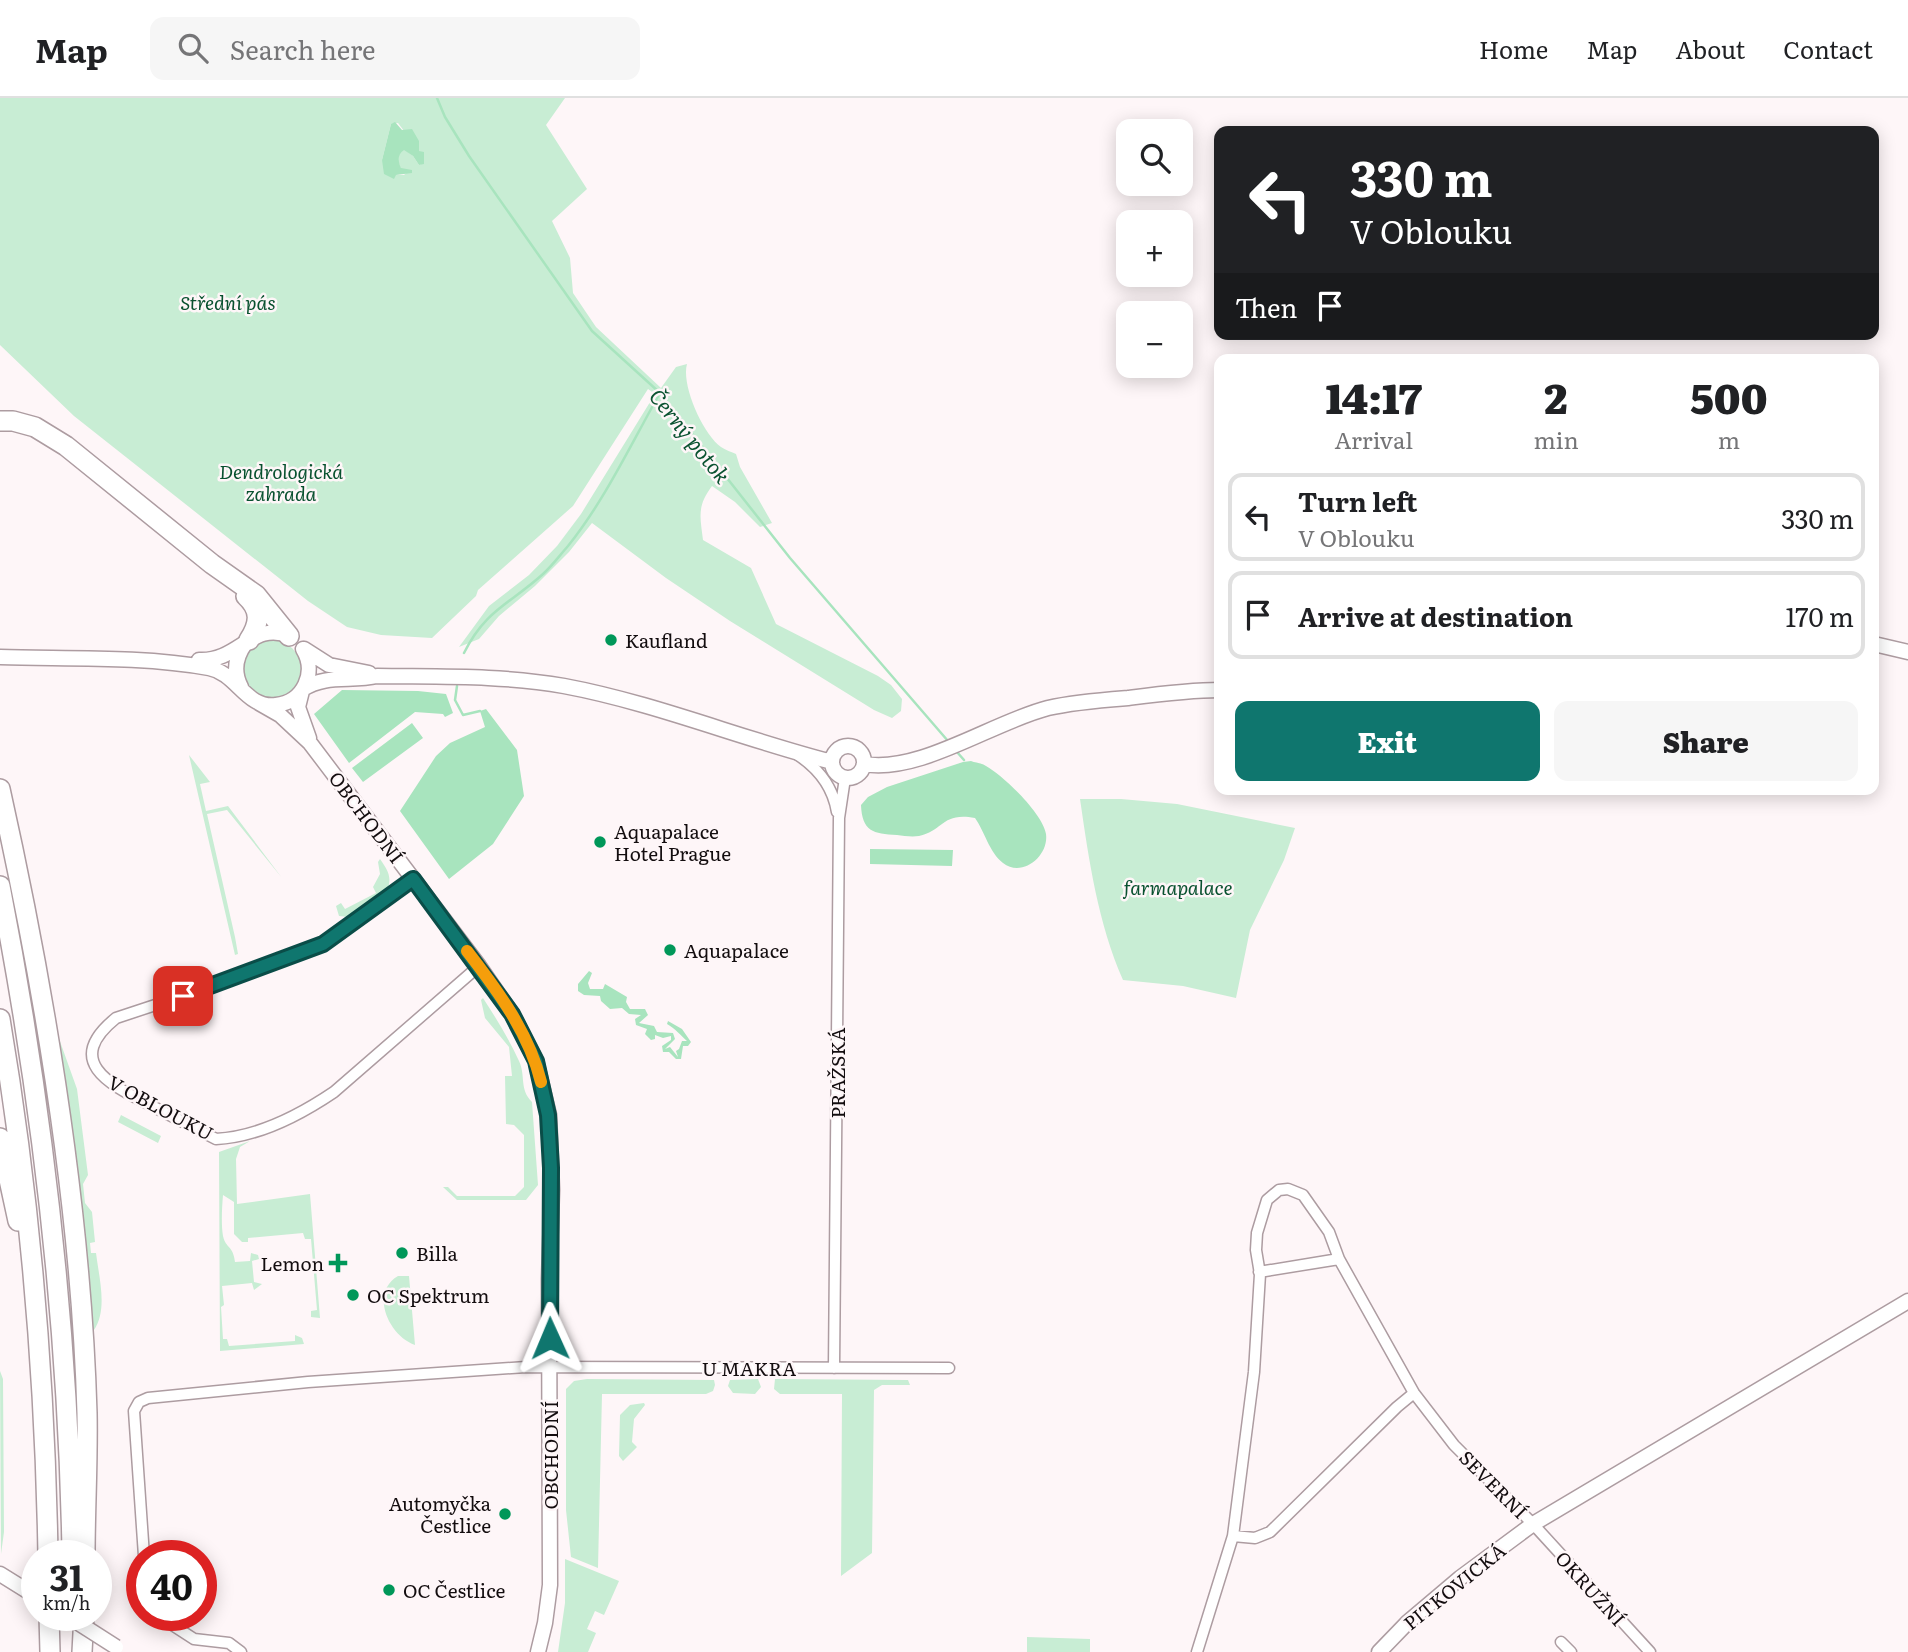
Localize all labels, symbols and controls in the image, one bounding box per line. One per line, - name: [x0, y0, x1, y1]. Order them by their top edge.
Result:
- search box: [150, 17, 640, 80]
- text: Map: [35, 24, 108, 73]
- icon: search: [174, 29, 212, 67]
- text: Search here: [230, 29, 376, 68]
- text: Home: [1479, 31, 1548, 66]
- text: Map: [1586, 31, 1637, 66]
- text: About: [1675, 31, 1745, 66]
- text: Contact: [1783, 31, 1873, 66]
- map controls: [1116, 119, 1193, 378]
- button: search: [1116, 119, 1193, 196]
- text: 330 m: [1350, 139, 1493, 212]
- icon: left: [1235, 154, 1326, 245]
- text: V Oblouku: [1350, 206, 1512, 254]
- button: +: [1116, 210, 1193, 287]
- text: Then: [1235, 287, 1297, 326]
- icon: arrive: [1311, 287, 1349, 325]
- park label: Střední pás: [180, 288, 276, 316]
- button: −: [1116, 301, 1193, 378]
- text: 14:17: [1326, 365, 1422, 427]
- text: 2: [1544, 365, 1568, 427]
- text: 500: [1690, 365, 1767, 427]
- water label: Černý potok: [643, 381, 739, 489]
- text: Arrival: [1334, 422, 1413, 456]
- text: min: [1533, 422, 1579, 456]
- text: m: [1718, 422, 1740, 456]
- park label: Dendrologická zahrada: [219, 457, 343, 507]
- text: Turn left: [1298, 481, 1417, 520]
- icon: left: [1239, 498, 1277, 536]
- text: 330 m: [1781, 498, 1854, 537]
- text: V Oblouku: [1298, 520, 1414, 554]
- icon: arrive: [1239, 596, 1277, 634]
- text: Arrive at destination: [1298, 596, 1573, 635]
- text: 170 m: [1786, 596, 1854, 635]
- place label: Kaufland: [625, 626, 708, 654]
- marker: Kaufland: [603, 632, 619, 648]
- button: Exit: [1235, 701, 1540, 781]
- button: Share: [1554, 701, 1858, 781]
- street label: OBCHODNÍ: [323, 765, 411, 869]
- place label: Aquapalace Hotel Prague: [614, 817, 731, 867]
- marker: Aquapalace Hotel Prague: [592, 834, 608, 850]
- park label: farmapalace: [1122, 873, 1233, 901]
- place label: Aquapalace: [684, 936, 789, 964]
- marker: Aquapalace: [662, 942, 678, 958]
- pin: [153, 966, 213, 1026]
- icon: arrive: [164, 977, 202, 1015]
- street label: PRAŽSKÁ: [823, 1027, 851, 1119]
- street label: V OBLOUKU: [103, 1067, 219, 1147]
- place label: Billa: [416, 1239, 459, 1267]
- marker: Billa: [394, 1245, 410, 1261]
- place label: Lemon: [260, 1249, 324, 1277]
- marker: Lemon: [330, 1255, 346, 1271]
- place label: OC Spektrum: [367, 1281, 489, 1309]
- marker: OC Spektrum: [345, 1287, 361, 1303]
- position arrow: [513, 1301, 587, 1375]
- street label: U MAKRA: [702, 1354, 796, 1382]
- street label: OBCHODNÍ: [536, 1401, 564, 1509]
- street label: SEVERNÍ: [1453, 1443, 1535, 1525]
- place label: Automyčka Čestlice: [389, 1489, 492, 1539]
- marker: Automyčka Čestlice: [497, 1506, 513, 1522]
- street label: PITKOVICKÁ: [1397, 1536, 1511, 1636]
- speed limit sign: 40: [126, 1540, 217, 1631]
- street label: OKRUŽNÍ: [1550, 1544, 1632, 1632]
- text: 31: [49, 1550, 84, 1602]
- place label: OC Čestlice: [403, 1576, 506, 1604]
- marker: OC Čestlice: [381, 1582, 397, 1598]
- text: km/h: [43, 1589, 90, 1616]

